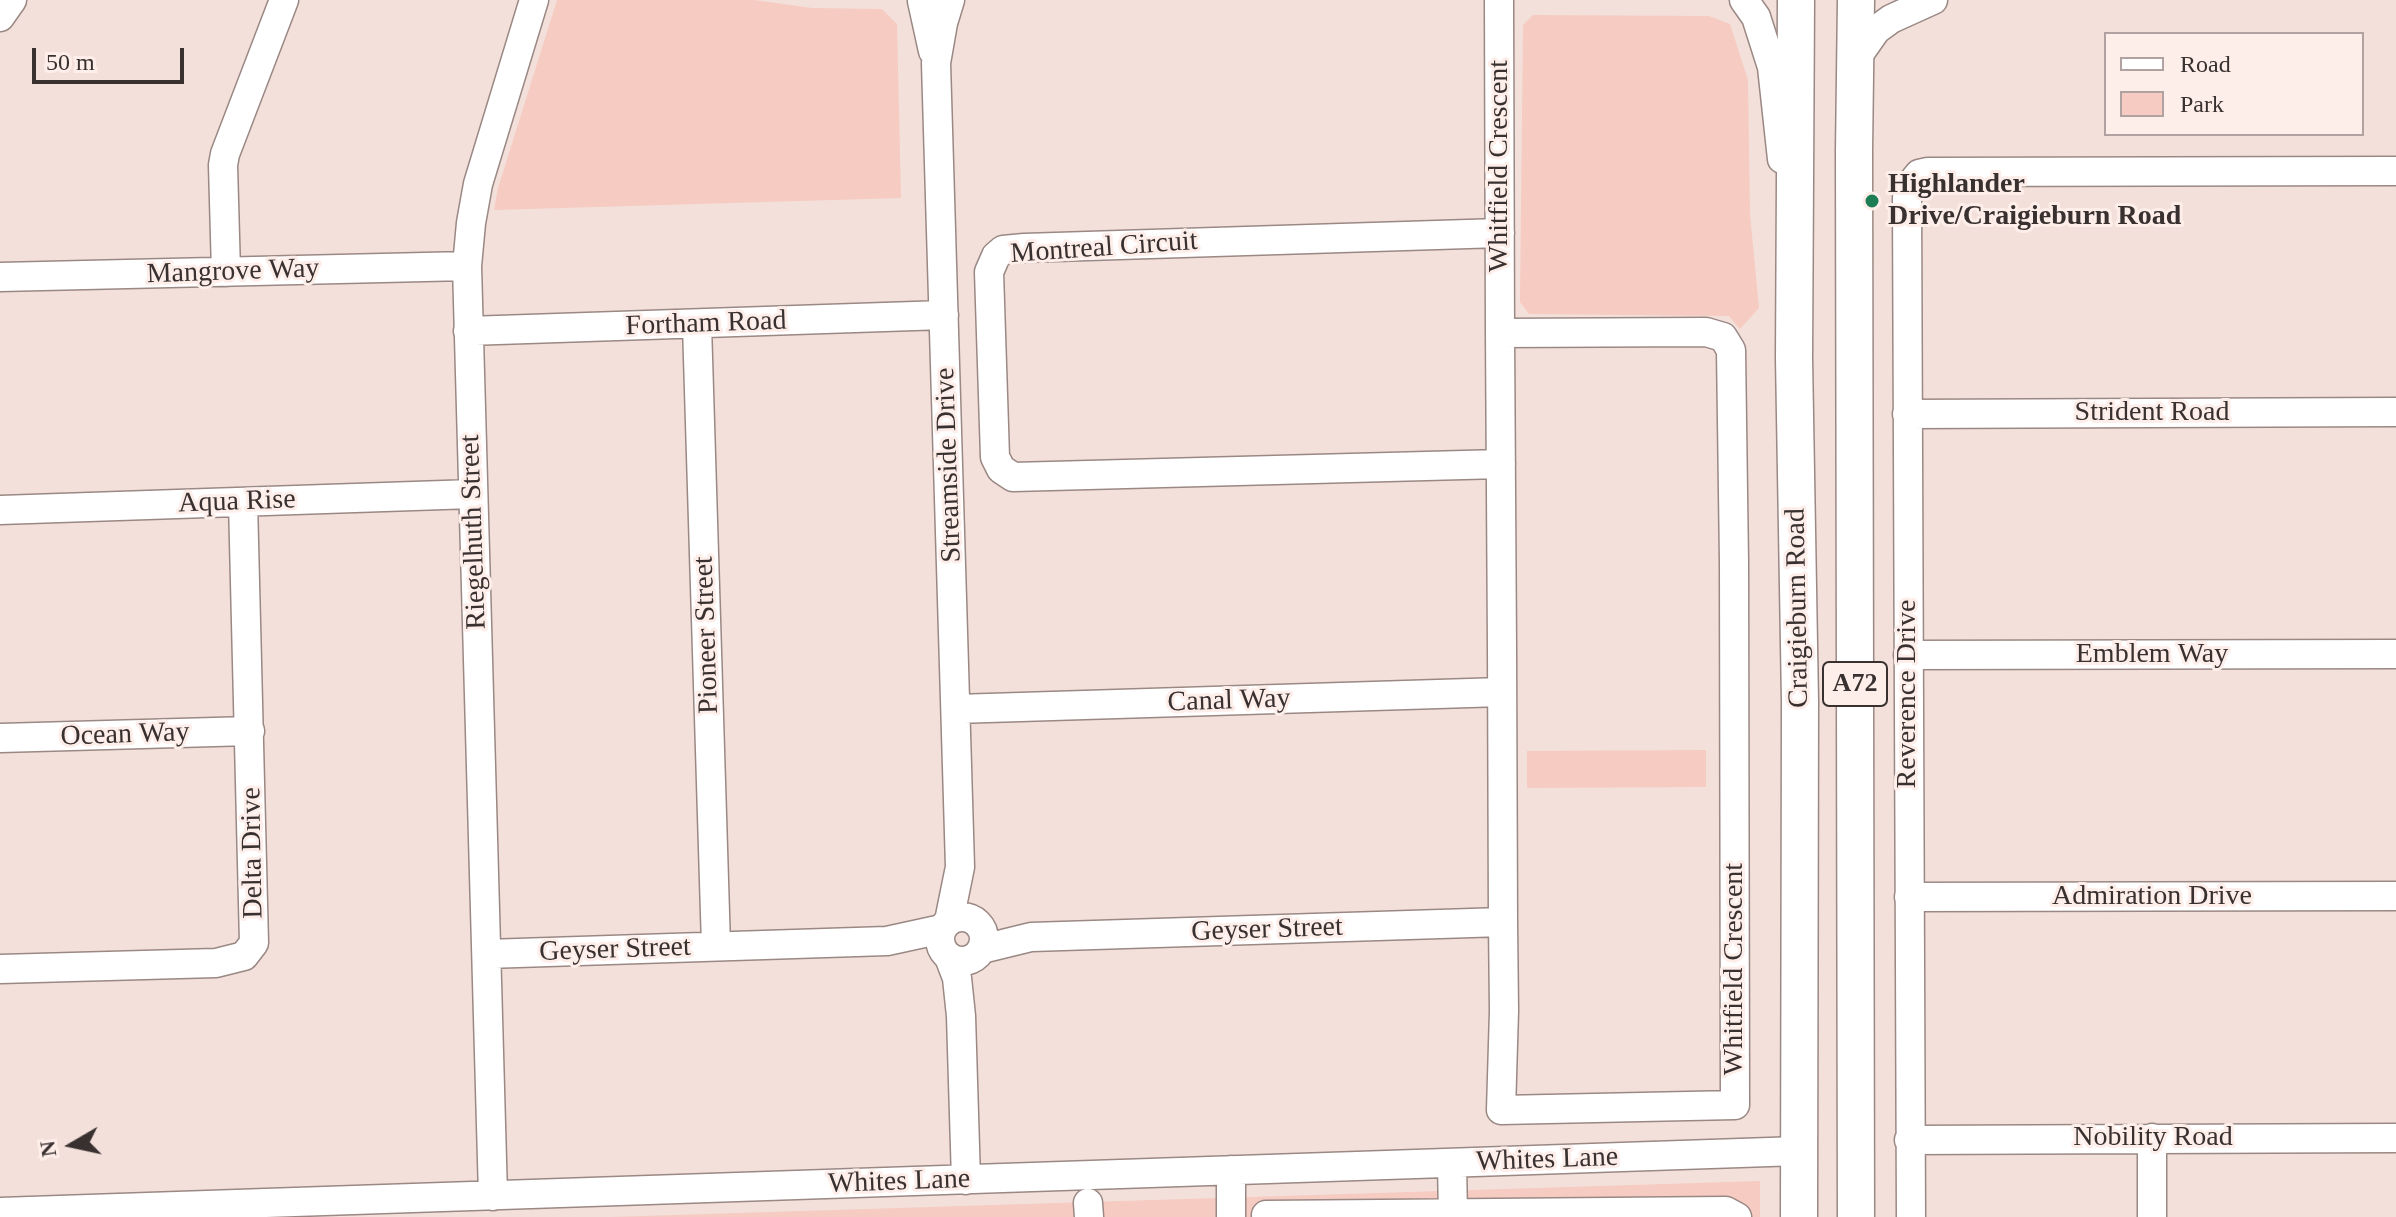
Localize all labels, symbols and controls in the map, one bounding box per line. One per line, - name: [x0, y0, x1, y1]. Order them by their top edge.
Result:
- scale bar: [36, 32, 188, 82]
- legend: [2104, 32, 2364, 136]
- text: 50 m: [46, 49, 95, 75]
- text: Road: [2180, 51, 2231, 77]
- street label: Whitfield Crescent: [1483, 60, 1517, 272]
- text: Park: [2180, 91, 2224, 117]
- place label: Highlander Drive/Craigieburn Road: [1888, 168, 2181, 234]
- marker: Highlander Drive/Craigieburn Road: [1863, 192, 1881, 210]
- street label: Montreal Circuit: [1009, 225, 1199, 271]
- street label: Mangrove Way: [146, 252, 320, 292]
- street label: Fortham Road: [625, 304, 787, 344]
- street label: Streamside Drive: [929, 367, 969, 563]
- street label: Strident Road: [2075, 396, 2229, 430]
- street label: Riegelhuth Street: [454, 434, 494, 630]
- street label: Aqua Rise: [178, 483, 296, 521]
- street label: Craigieburn Road: [1779, 508, 1817, 708]
- street label: Pioneer Street: [687, 556, 727, 714]
- street label: Reverence Drive: [1891, 600, 1925, 788]
- street label: Emblem Way: [2076, 638, 2228, 672]
- road number: A72: [1823, 662, 1887, 706]
- street label: Canal Way: [1167, 682, 1291, 720]
- street label: Ocean Way: [60, 716, 190, 754]
- street label: Delta Drive: [235, 787, 271, 919]
- street label: Whitfield Crescent: [1718, 863, 1752, 1075]
- street label: Admiration Drive: [2052, 880, 2252, 914]
- street label: Geyser Street: [1191, 911, 1343, 949]
- street label: Geyser Street: [539, 931, 691, 969]
- north arrow: [32, 1105, 112, 1185]
- street label: Nobility Road: [2073, 1121, 2233, 1155]
- text: N: [34, 1139, 61, 1159]
- street label: Whites Lane: [1475, 1141, 1619, 1179]
- street label: Whites Lane: [827, 1163, 971, 1201]

